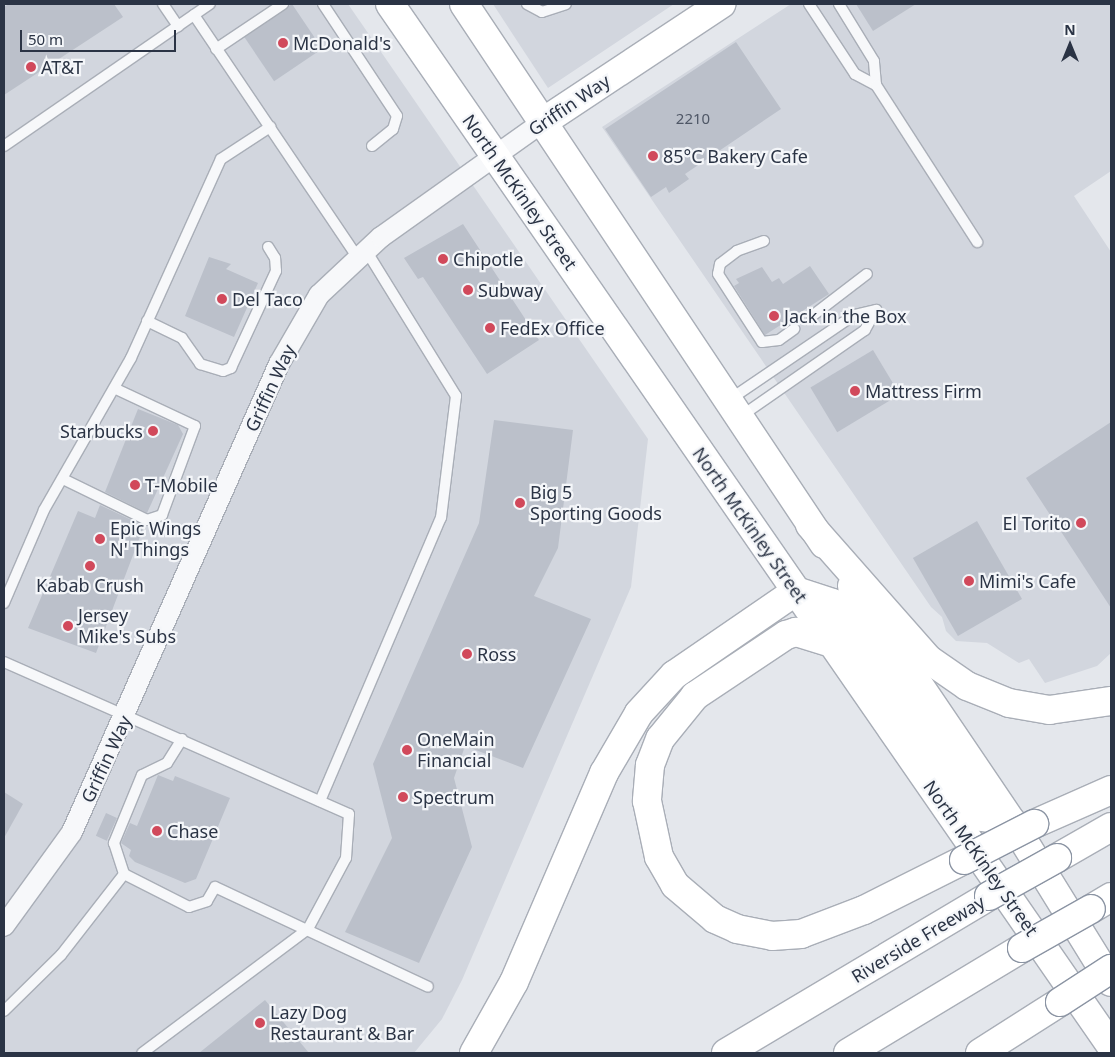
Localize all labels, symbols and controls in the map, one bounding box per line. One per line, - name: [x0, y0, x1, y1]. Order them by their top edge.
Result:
- scale bar: [22, 20, 179, 52]
- north arrow: [1045, 20, 1095, 70]
- text: N: [1064, 20, 1076, 39]
- text: 50 m: [28, 29, 63, 49]
- place label: McDonald's: [293, 32, 391, 54]
- marker: McDonald's: [277, 37, 289, 49]
- place label: AT&T: [41, 56, 83, 78]
- marker: AT&T: [25, 61, 37, 73]
- street label: Griffin Way: [524, 70, 614, 140]
- street label: North McKinley Street: [458, 110, 582, 274]
- house number: 2210: [676, 110, 710, 128]
- place label: 85°C Bakery Cafe: [663, 145, 808, 167]
- marker: 85°C Bakery Cafe: [647, 150, 659, 162]
- place label: Chipotle: [453, 248, 523, 270]
- marker: Chipotle: [437, 253, 449, 265]
- place label: Subway: [478, 279, 543, 301]
- marker: Subway: [462, 284, 474, 296]
- place label: Del Taco: [232, 288, 303, 310]
- marker: Del Taco: [216, 293, 228, 305]
- place label: Jack in the Box: [784, 305, 907, 327]
- marker: Jack in the Box: [768, 310, 780, 322]
- place label: FedEx Office: [500, 317, 605, 339]
- marker: FedEx Office: [484, 322, 496, 334]
- street label: Griffin Way: [240, 341, 300, 435]
- place label: Mattress Firm: [865, 380, 982, 402]
- marker: Mattress Firm: [849, 385, 861, 397]
- place label: Starbucks: [60, 420, 143, 442]
- marker: Starbucks: [147, 425, 159, 437]
- street label: North McKinley Street: [688, 443, 812, 607]
- place label: T-Mobile: [145, 474, 218, 496]
- marker: T-Mobile: [129, 479, 141, 491]
- place label: Big 5 Sporting Goods: [530, 482, 662, 524]
- marker: Big 5 Sporting Goods: [514, 497, 526, 509]
- place label: El Torito: [1003, 512, 1071, 534]
- marker: El Torito: [1075, 517, 1087, 529]
- place label: Epic Wings N' Things: [110, 518, 201, 560]
- marker: Epic Wings N' Things: [94, 533, 106, 545]
- marker: Kabab Crush: [84, 560, 96, 572]
- place label: Mimi's Cafe: [979, 570, 1076, 592]
- place label: Kabab Crush: [36, 574, 144, 596]
- marker: Mimi's Cafe: [963, 575, 975, 587]
- place label: Jersey Mike's Subs: [78, 605, 176, 648]
- marker: Jersey Mike's Subs: [62, 620, 74, 632]
- place label: Ross: [477, 643, 516, 665]
- marker: Ross: [461, 648, 473, 660]
- street label: Griffin Way: [76, 712, 136, 806]
- place label: OneMain Financial: [417, 729, 495, 772]
- marker: OneMain Financial: [401, 744, 413, 756]
- street label: North McKinley Street: [919, 776, 1043, 940]
- place label: Spectrum: [413, 786, 495, 808]
- marker: Spectrum: [397, 791, 409, 803]
- place label: Chase: [167, 820, 218, 842]
- marker: Chase: [151, 825, 163, 837]
- street label: Riverside Freeway: [847, 891, 989, 987]
- place label: Lazy Dog Restaurant & Bar: [270, 1002, 414, 1044]
- marker: Lazy Dog Restaurant & Bar: [254, 1017, 266, 1029]

